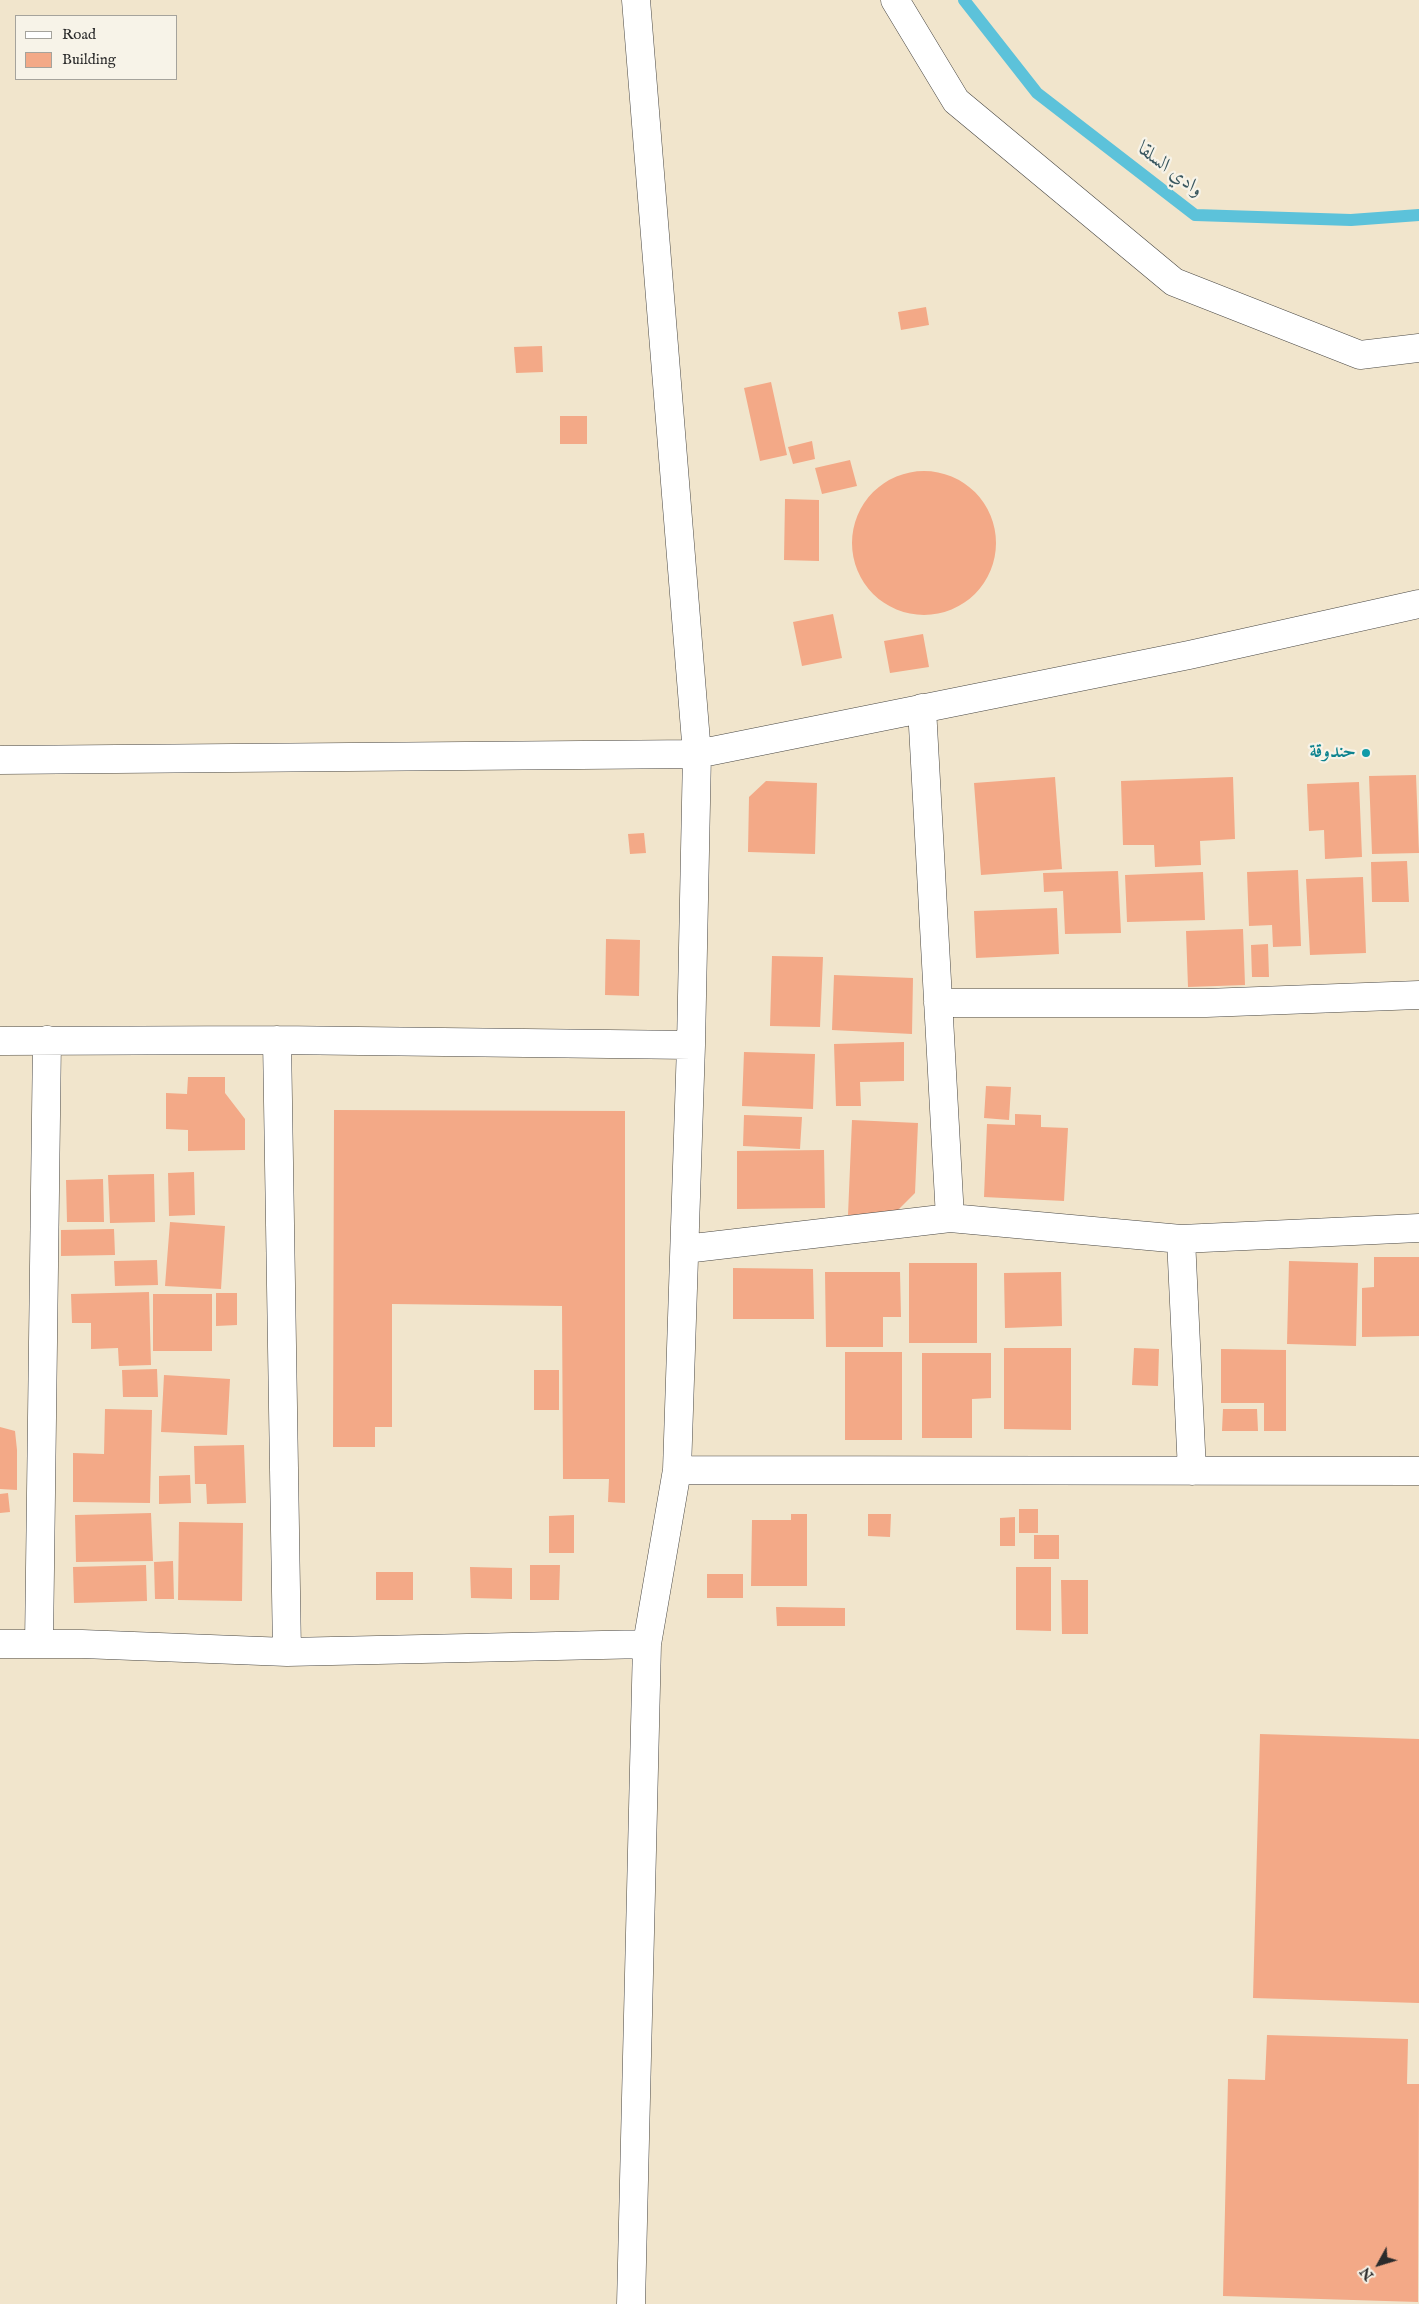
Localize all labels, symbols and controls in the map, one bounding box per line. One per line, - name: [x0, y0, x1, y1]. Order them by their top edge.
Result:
- legend: [15, 15, 178, 80]
- text: Road: [62, 25, 96, 44]
- text: Building: [62, 50, 116, 69]
- water label: وادي السلقا: [1132, 139, 1208, 203]
- place label: حندوقة: [1310, 742, 1356, 764]
- marker: حندوقة: [1360, 747, 1372, 759]
- north arrow: [1354, 2239, 1404, 2289]
- text: N: [1357, 2263, 1378, 2284]

